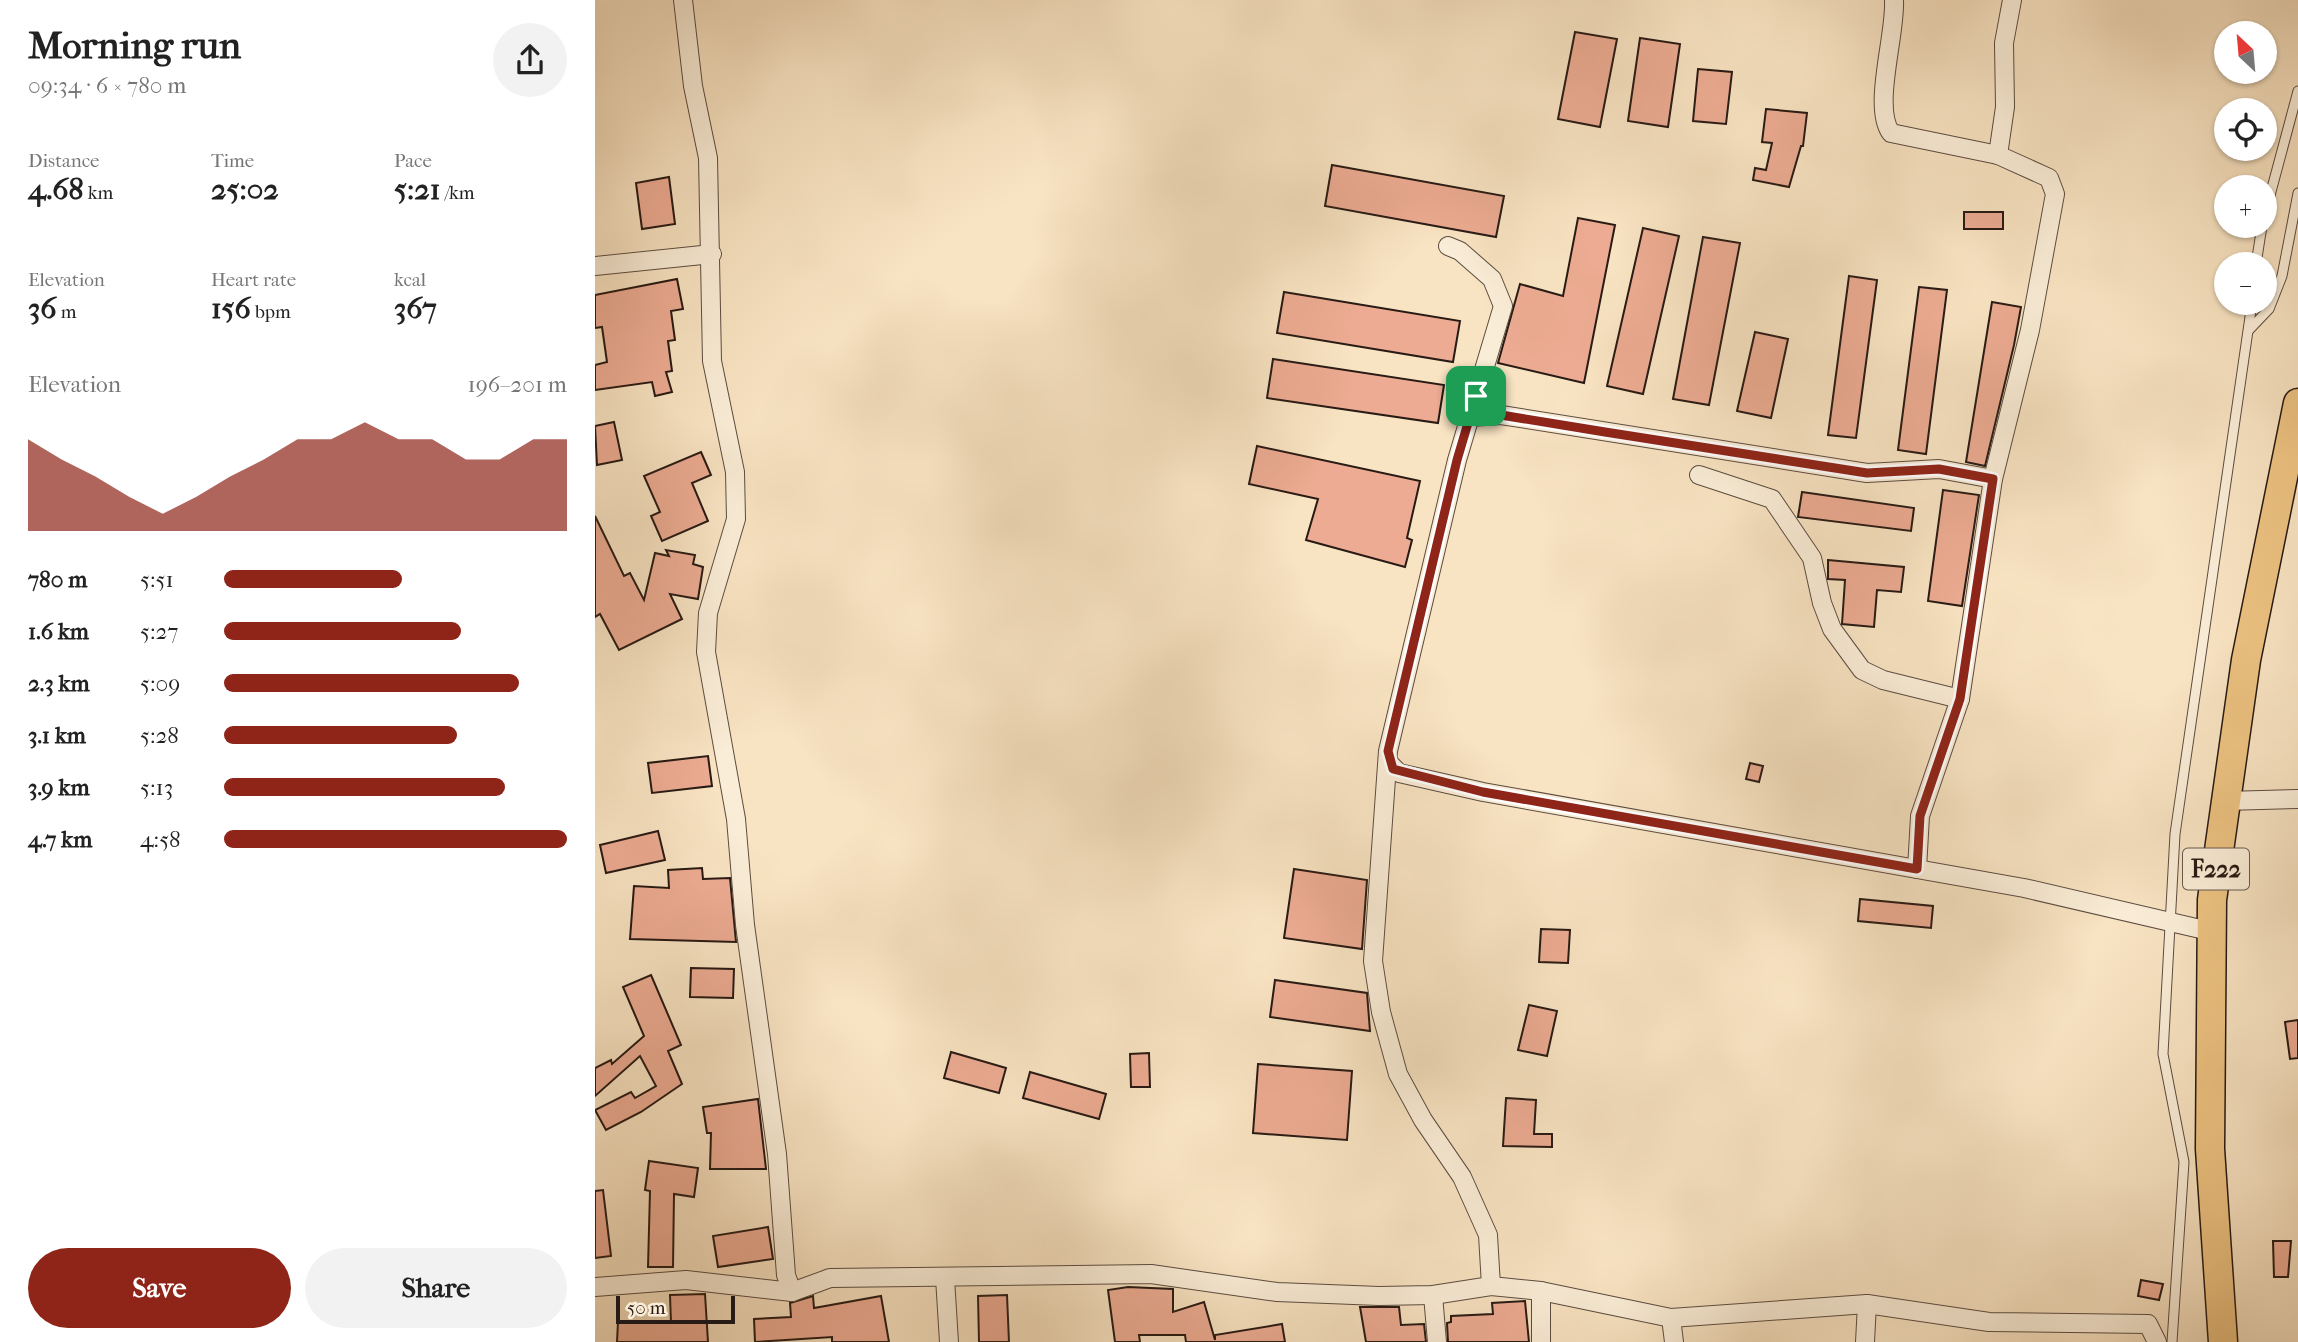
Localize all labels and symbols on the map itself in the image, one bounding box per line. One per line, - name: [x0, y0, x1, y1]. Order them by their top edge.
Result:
- north arrow: [2214, 21, 2277, 84]
- pin: [1446, 366, 1506, 426]
- road number: F222: [2183, 848, 2249, 890]
- scale bar: [616, 1293, 735, 1325]

